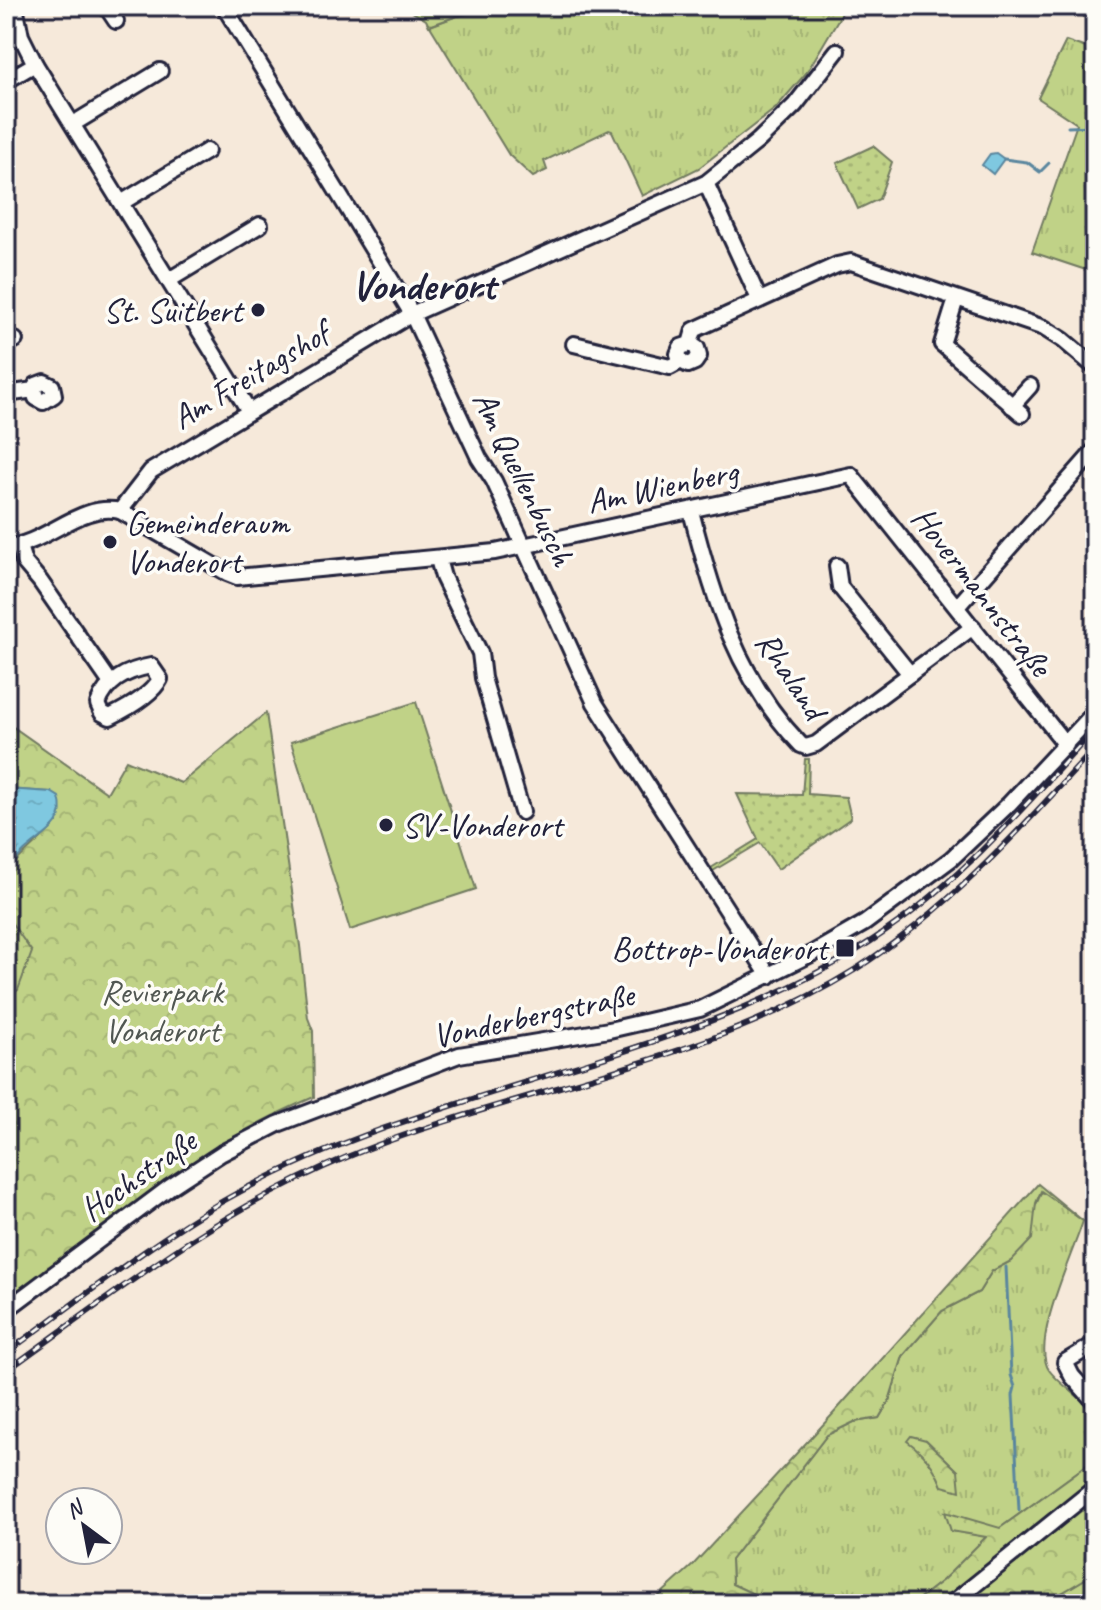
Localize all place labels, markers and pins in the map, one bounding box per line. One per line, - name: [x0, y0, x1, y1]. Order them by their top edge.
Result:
- place label: St. Suitbert: [103, 289, 246, 332]
- marker: St. Suitbert: [249, 301, 267, 319]
- place label: Gemeinderaum Vonderort: [126, 501, 291, 583]
- marker: Gemeinderaum Vonderort: [101, 533, 119, 551]
- place label: SV-Vonderort: [402, 804, 566, 847]
- marker: SV-Vonderort: [377, 816, 395, 834]
- place label: Bottrop-Vonderort: [612, 927, 831, 970]
- marker: Bottrop-Vonderort: [834, 937, 856, 959]

